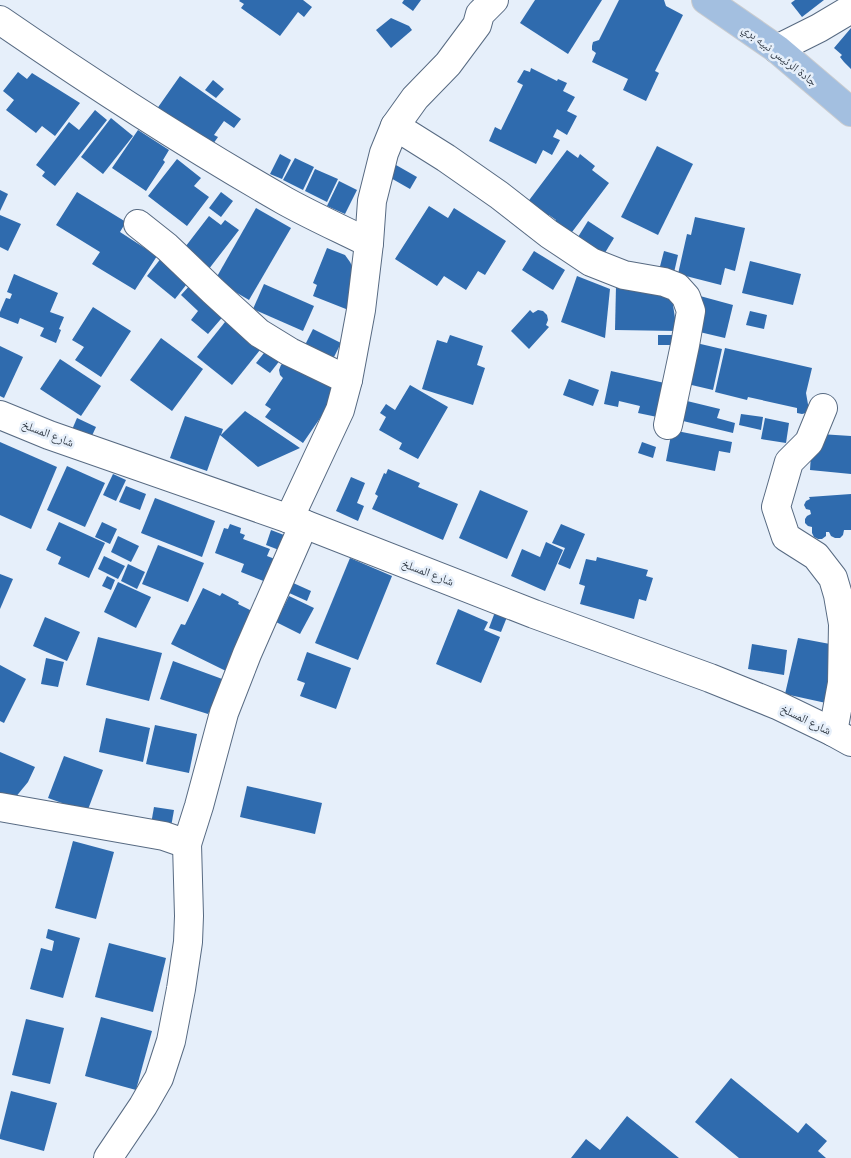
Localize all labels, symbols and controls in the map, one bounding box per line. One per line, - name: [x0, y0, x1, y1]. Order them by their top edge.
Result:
- street label: جادة الرئيس نبيه بري: [738, 21, 821, 92]
- street label: شارع المسلخ: [19, 416, 76, 451]
- street label: شارع المسلخ: [399, 555, 456, 590]
- street label: شارع المسلخ: [778, 700, 834, 739]

